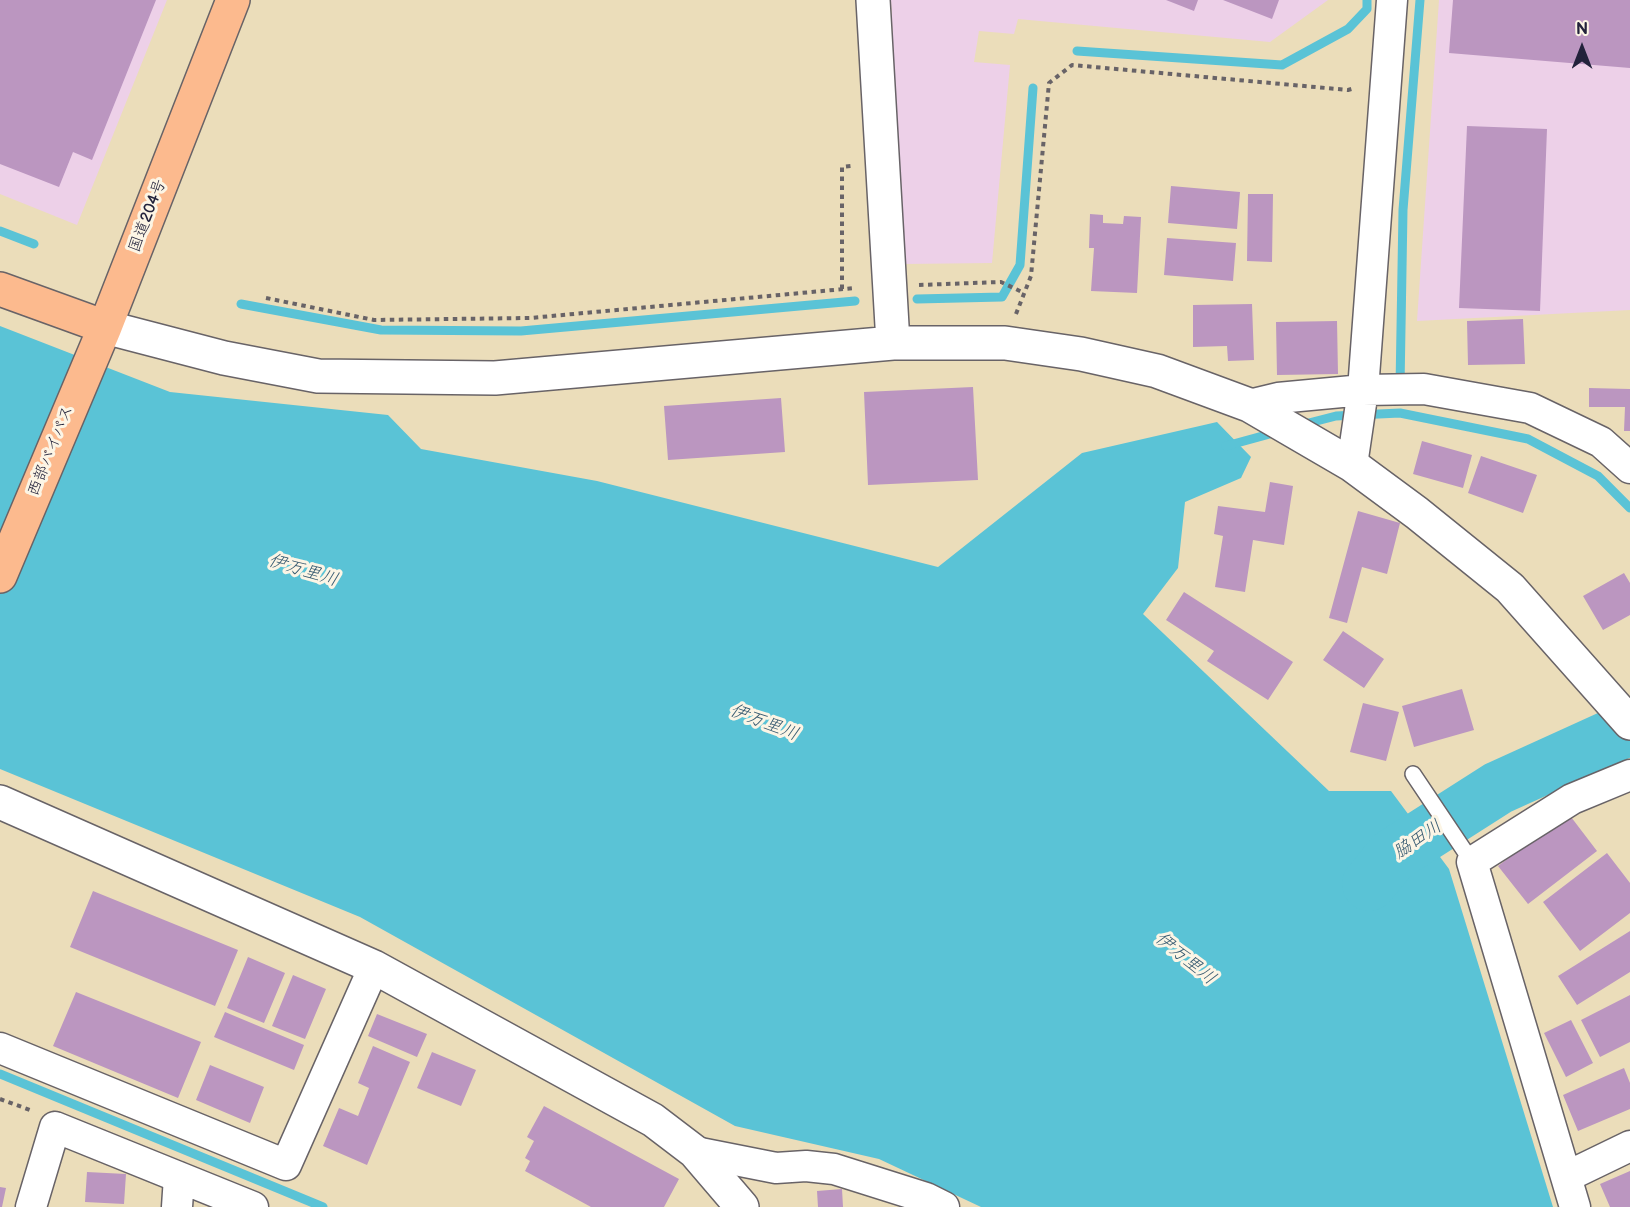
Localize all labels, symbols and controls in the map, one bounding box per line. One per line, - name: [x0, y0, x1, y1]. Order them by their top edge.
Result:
- north arrow: [1552, 18, 1612, 78]
- text: N: [1576, 20, 1588, 39]
- street label: 国道204号: [125, 177, 171, 255]
- street label: 西部バイパス: [24, 403, 78, 499]
- water label: 伊万里川: [265, 550, 341, 592]
- water label: 伊万里川: [727, 700, 801, 746]
- water label: 脇田川: [1390, 816, 1446, 864]
- water label: 伊万里川: [1150, 928, 1220, 990]

